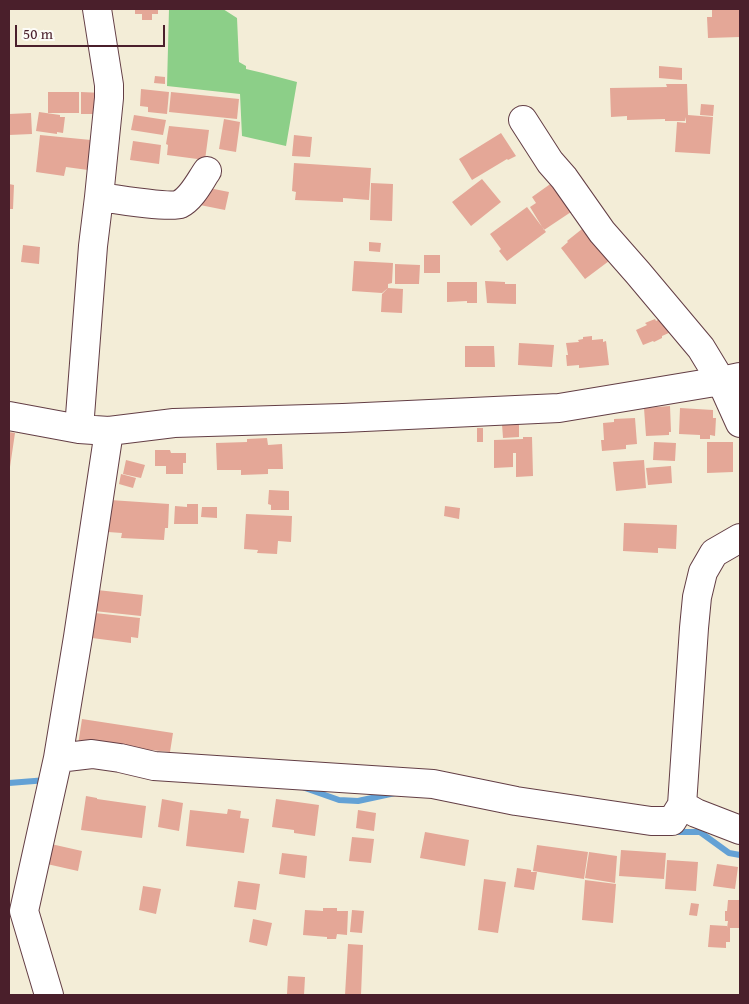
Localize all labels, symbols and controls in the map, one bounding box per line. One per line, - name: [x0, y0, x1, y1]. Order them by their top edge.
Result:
- scale bar: [18, 15, 168, 47]
- text: 50 m: [23, 23, 53, 44]

